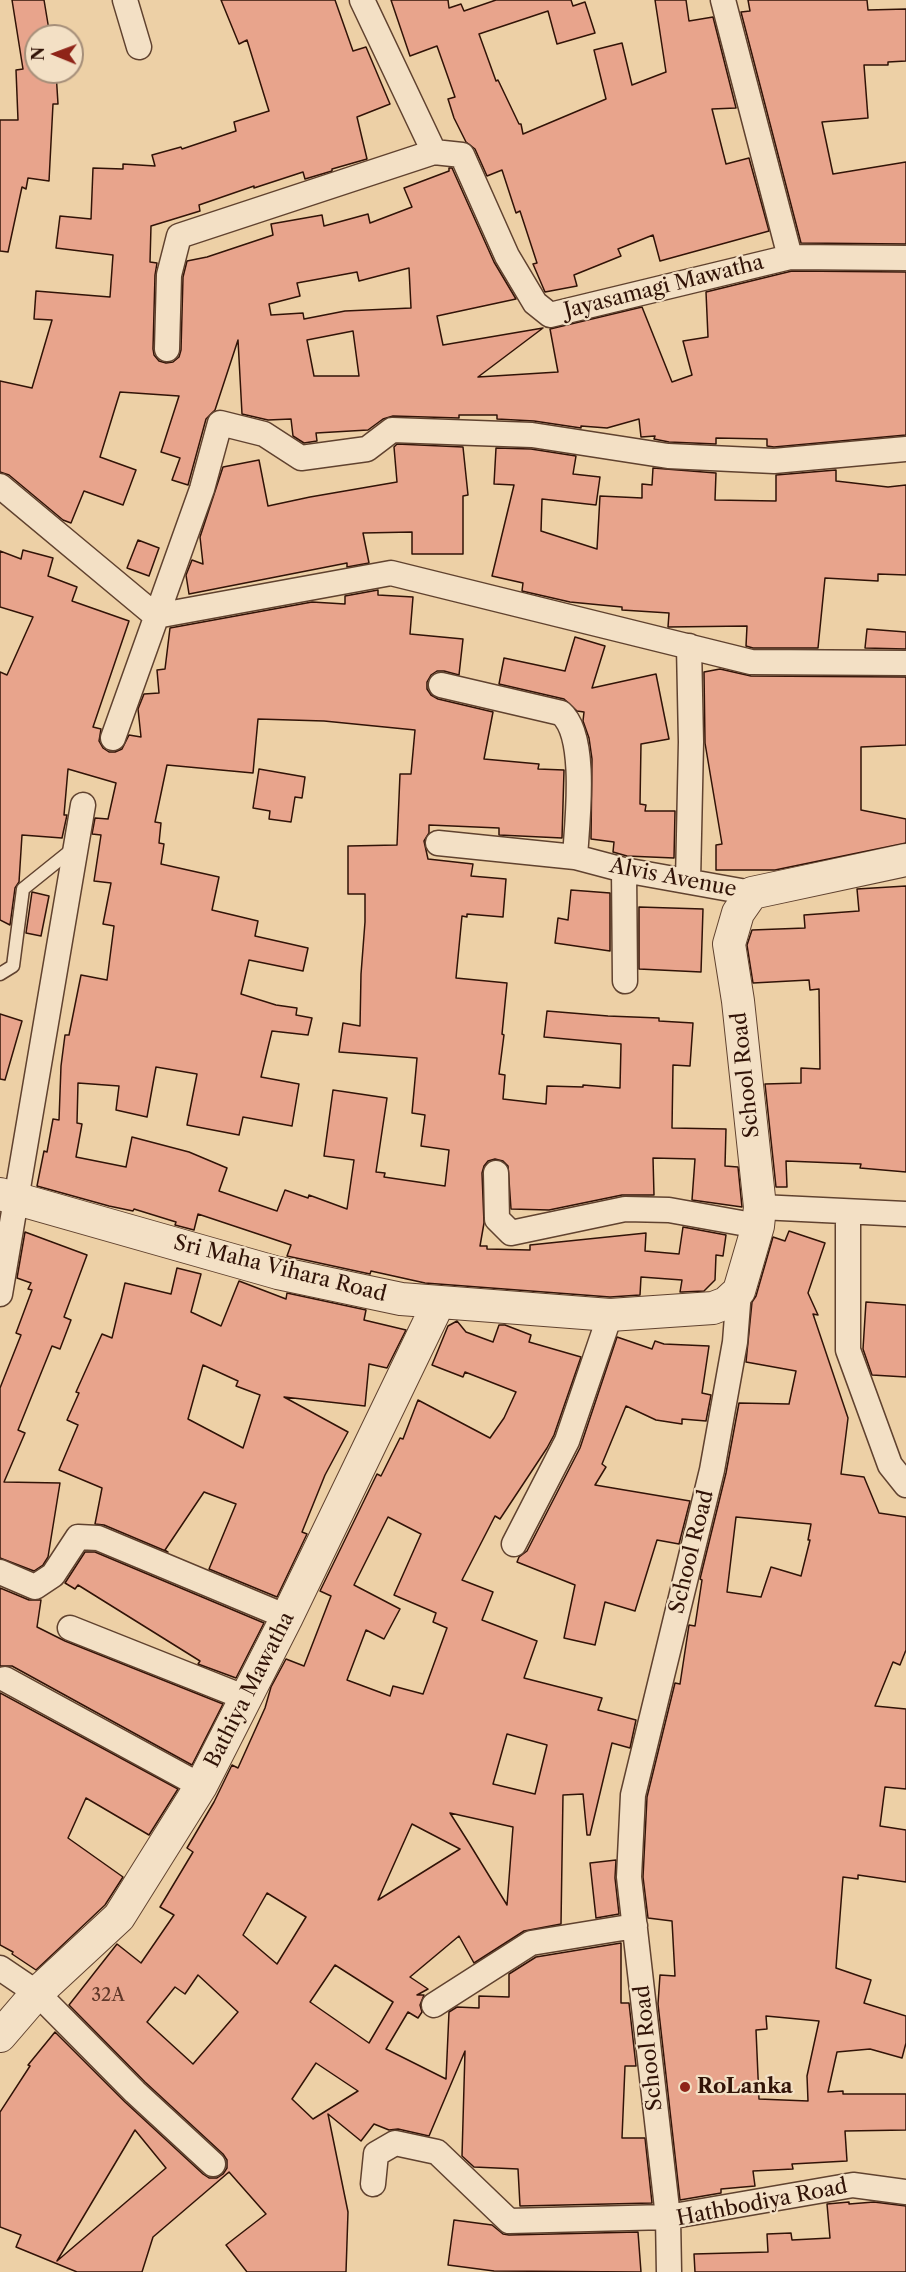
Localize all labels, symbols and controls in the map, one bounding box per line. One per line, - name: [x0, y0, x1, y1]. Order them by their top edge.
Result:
- north arrow: [24, 24, 84, 84]
- text: N: [28, 47, 48, 61]
- street label: Jayasamagi Mawatha: [562, 250, 766, 324]
- street label: Alvis Avenue: [607, 853, 739, 903]
- street label: School Road: [727, 1011, 765, 1139]
- street label: Sri Maha Vihara Road: [171, 1230, 389, 1308]
- street label: School Road: [665, 1488, 719, 1616]
- street label: Bathiya Mawatha: [200, 1608, 300, 1772]
- street label: School Road: [630, 1984, 668, 2112]
- house number: 32A: [91, 1985, 125, 2007]
- place label: RoLanka: [697, 2074, 793, 2100]
- marker: RoLanka: [678, 2080, 692, 2094]
- street label: Hathbodiya Road: [674, 2174, 850, 2232]

